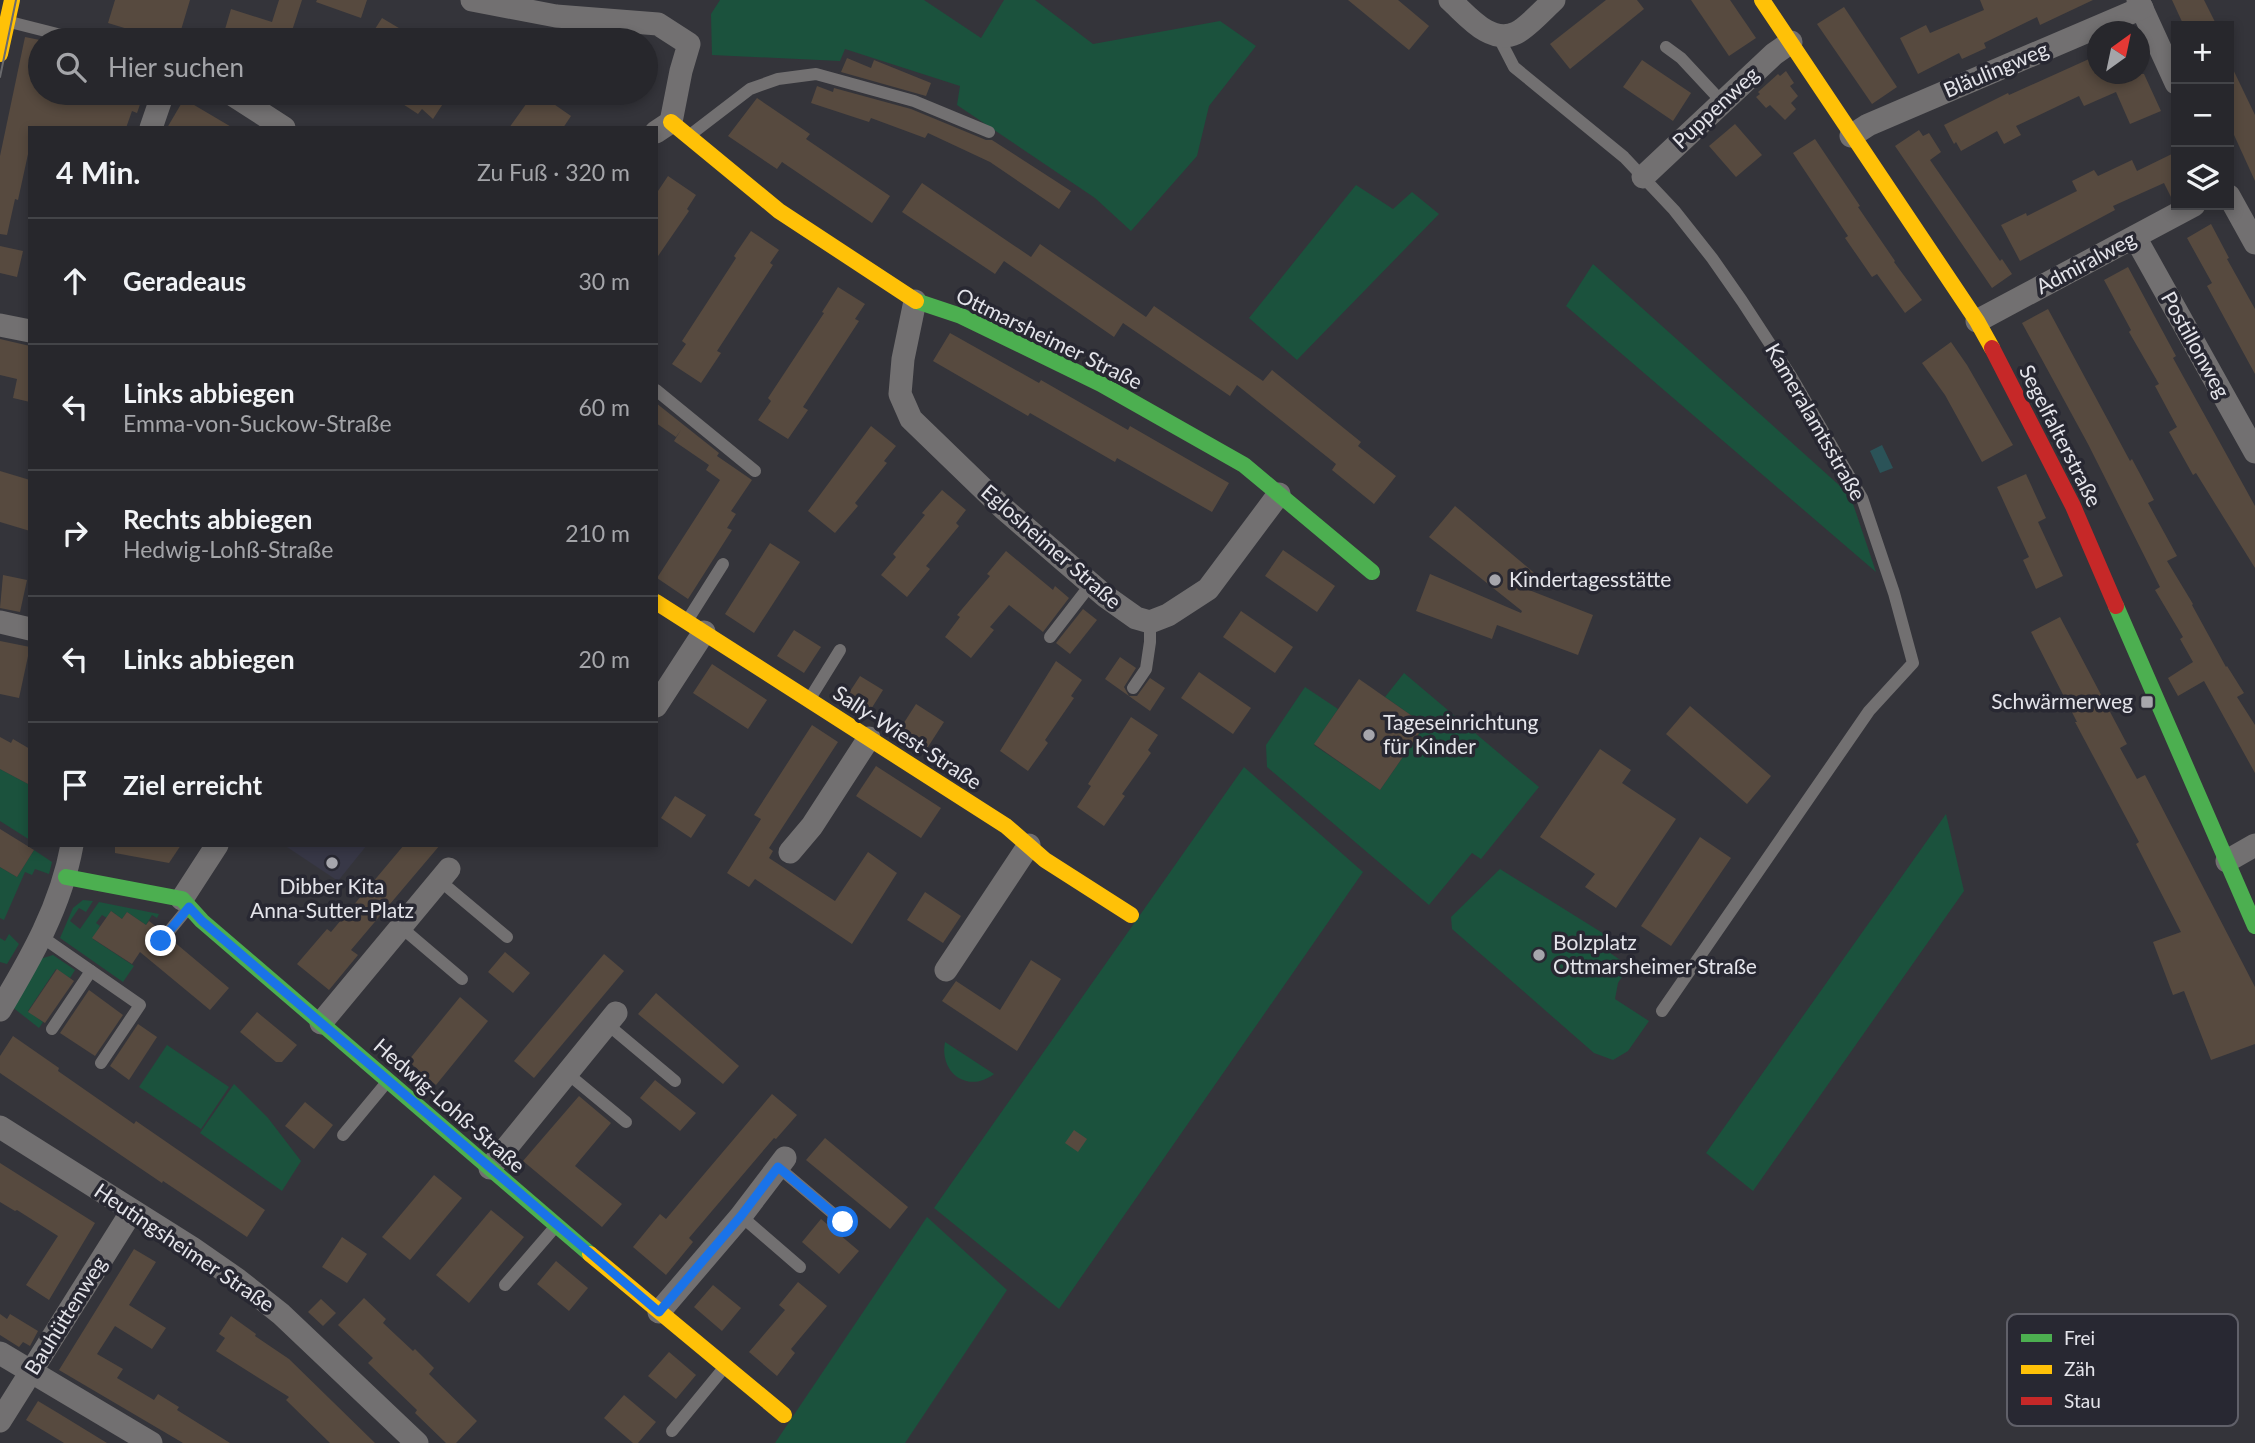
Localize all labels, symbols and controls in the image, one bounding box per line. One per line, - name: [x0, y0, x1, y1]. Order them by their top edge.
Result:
- north arrow: [2087, 21, 2150, 84]
- map controls: [2171, 21, 2234, 210]
- button: +: [2171, 21, 2234, 84]
- search box: [28, 28, 658, 105]
- street label: Bläulingweg: [1939, 35, 2052, 102]
- icon: search: [52, 48, 90, 86]
- text: Hier suchen: [108, 51, 244, 83]
- street label: Puppenweg: [1667, 61, 1763, 153]
- button: −: [2171, 84, 2234, 147]
- button: layers: [2171, 147, 2234, 210]
- text: 4 Min.: [56, 154, 141, 190]
- text: Zu Fuß · 320 m: [477, 158, 630, 186]
- street label: Admiralweg: [2031, 225, 2139, 298]
- icon: ahead: [56, 262, 94, 300]
- text: Geradeaus: [123, 265, 246, 297]
- text: 30 m: [579, 267, 630, 295]
- street label: Ottmarsheimer Straße: [953, 282, 1147, 394]
- street label: Postillonweg: [2157, 287, 2236, 402]
- street label: Kameralamtsstraße: [1761, 338, 1872, 504]
- street label: Segelfalterstraße: [2015, 360, 2108, 510]
- text: Links abbiegen: [123, 377, 295, 409]
- icon: left: [56, 388, 94, 426]
- text: 60 m: [579, 393, 630, 421]
- text: Emma-von-Suckow-Straße: [123, 409, 392, 437]
- street label: Eglosheimer Straße: [977, 478, 1127, 613]
- text: Rechts abbiegen: [123, 503, 312, 535]
- icon: right: [56, 514, 94, 552]
- text: 210 m: [565, 519, 630, 547]
- text: Hedwig-Lohß-Straße: [123, 535, 333, 563]
- place label: Kindertagesstätte: [1509, 566, 1671, 591]
- marker: Kindertagesstätte: [1487, 572, 1503, 588]
- icon: left: [56, 640, 94, 678]
- text: Links abbiegen: [123, 643, 295, 675]
- text: 20 m: [579, 645, 630, 673]
- street label: Sally-Wiest-Straße: [829, 679, 987, 794]
- place label: Schwärmerweg: [1991, 688, 2133, 713]
- marker: Schwärmerweg: [2139, 694, 2155, 710]
- place label: Tageseinrichtung für Kinder: [1383, 709, 1538, 758]
- marker: Tageseinrichtung für Kinder: [1361, 727, 1377, 743]
- icon: arrive: [56, 766, 94, 804]
- text: Ziel erreicht: [123, 769, 262, 801]
- marker: Dibber Kita Anna-Sutter-Platz: [324, 855, 340, 871]
- place label: Dibber Kita Anna-Sutter-Platz: [250, 873, 414, 922]
- route end: [145, 925, 176, 956]
- place label: Bolzplatz Ottmarsheimer Straße: [1553, 929, 1757, 978]
- marker: Bolzplatz Ottmarsheimer Straße: [1531, 947, 1547, 963]
- street label: Hedwig-Lohß-Straße: [369, 1032, 531, 1177]
- street label: Heutingsheimer Straße: [90, 1177, 280, 1316]
- route start: [827, 1206, 858, 1237]
- street label: Bauhüttenweg: [19, 1252, 111, 1379]
- legend: [2007, 1314, 2238, 1426]
- text: Frei: [2064, 1326, 2095, 1349]
- text: Zäh: [2064, 1357, 2095, 1380]
- text: Stau: [2064, 1389, 2101, 1412]

